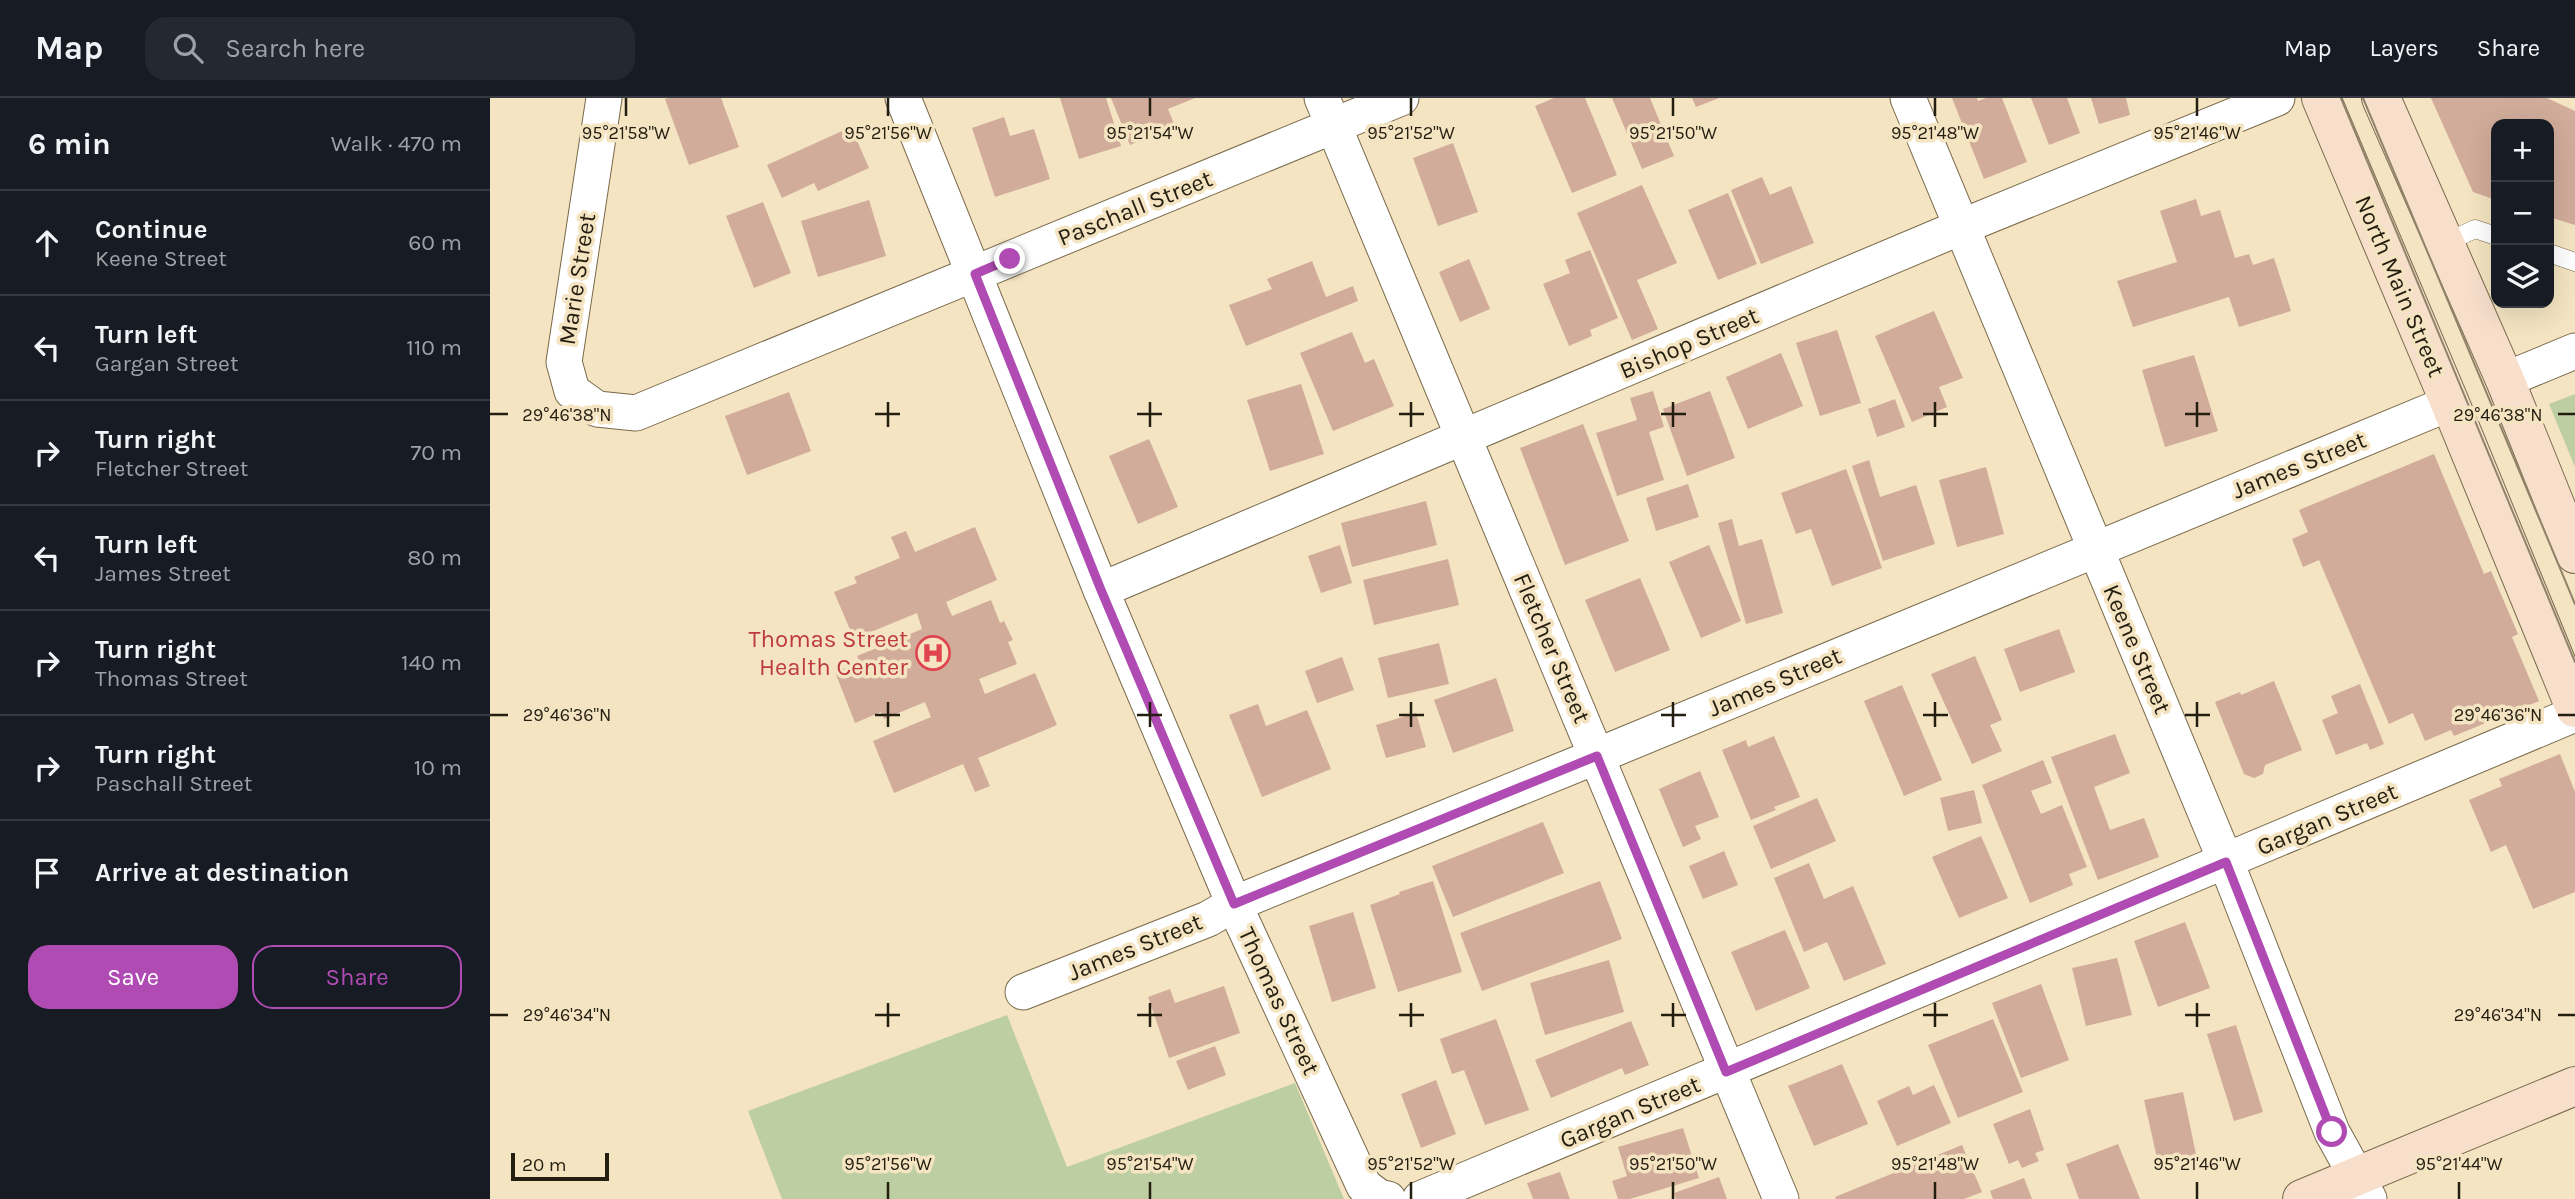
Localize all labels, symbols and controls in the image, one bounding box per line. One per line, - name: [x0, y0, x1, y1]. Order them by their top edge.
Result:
- search box: [145, 17, 635, 80]
- text: Map: [35, 29, 103, 67]
- icon: search: [169, 29, 207, 67]
- text: Search here: [225, 33, 365, 64]
- text: Map: [2284, 34, 2332, 62]
- text: Layers: [2370, 34, 2439, 62]
- text: Share: [2477, 34, 2540, 62]
- map controls: [2491, 119, 2554, 308]
- button: +: [2491, 119, 2554, 182]
- text: 95°21'58"W: [582, 122, 670, 144]
- text: 95°21'56"W: [844, 122, 932, 144]
- text: 95°21'54"W: [1106, 122, 1194, 144]
- text: 95°21'52"W: [1367, 122, 1455, 144]
- text: 95°21'50"W: [1629, 122, 1717, 144]
- text: 95°21'48"W: [1891, 122, 1979, 144]
- text: 95°21'46"W: [2153, 122, 2241, 144]
- text: 6 min: [28, 126, 111, 162]
- text: Walk · 470 m: [331, 130, 462, 157]
- street label: Paschall Street: [1054, 164, 1216, 252]
- button: −: [2491, 182, 2554, 245]
- street label: North Main Street: [2349, 191, 2451, 381]
- street label: Marie Street: [553, 211, 601, 347]
- text: Continue: [95, 214, 207, 245]
- icon: ahead: [28, 224, 66, 262]
- text: 60 m: [408, 229, 462, 256]
- route end: [994, 243, 1025, 274]
- text: Keene Street: [95, 245, 227, 272]
- button: layers: [2491, 245, 2554, 308]
- street label: Bishop Street: [1615, 301, 1763, 385]
- text: Turn left: [95, 319, 197, 350]
- icon: left: [28, 329, 66, 367]
- text: 110 m: [406, 334, 462, 361]
- text: Gargan Street: [95, 350, 239, 377]
- text: 29°46'38"N: [522, 404, 612, 426]
- text: 29°46'38"N: [2453, 404, 2543, 426]
- text: Turn right: [95, 424, 216, 455]
- street label: James Street: [2228, 425, 2370, 505]
- icon: right: [28, 434, 66, 472]
- text: 70 m: [411, 439, 462, 466]
- text: Fletcher Street: [95, 455, 248, 482]
- text: Turn left: [95, 529, 197, 560]
- icon: left: [28, 539, 66, 577]
- text: 80 m: [407, 544, 462, 571]
- text: James Street: [95, 560, 231, 587]
- street label: Fletcher Street: [1508, 569, 1596, 727]
- street label: Keene Street: [2097, 580, 2177, 718]
- place label: Thomas Street Health Center: [749, 625, 908, 681]
- text: Turn right: [95, 634, 216, 665]
- hospital icon: Thomas Street Health Center: [914, 634, 952, 672]
- street label: James Street: [1704, 641, 1846, 723]
- icon: right: [28, 644, 66, 682]
- text: 140 m: [401, 649, 462, 676]
- text: Thomas Street: [95, 665, 248, 692]
- text: 29°46'36"N: [523, 704, 611, 726]
- text: 29°46'36"N: [2454, 704, 2542, 726]
- text: Turn right: [95, 739, 216, 770]
- icon: right: [28, 749, 66, 787]
- text: 10 m: [414, 754, 462, 781]
- text: Paschall Street: [95, 770, 252, 797]
- street label: Gargan Street: [2253, 777, 2401, 861]
- icon: arrive: [28, 854, 66, 892]
- text: Arrive at destination: [95, 857, 349, 888]
- street label: James Street: [1064, 907, 1206, 987]
- street label: Thomas Street: [1233, 923, 1325, 1079]
- button: Save: [28, 945, 238, 1009]
- button: Share: [252, 945, 462, 1009]
- text: 29°46'34"N: [523, 1004, 611, 1026]
- text: 29°46'34"N: [2454, 1004, 2542, 1026]
- street label: Gargan Street: [1556, 1070, 1704, 1154]
- route start: [2316, 1116, 2347, 1147]
- scale bar: [511, 1150, 609, 1182]
- text: 95°21'56"W: [844, 1153, 932, 1175]
- text: 95°21'54"W: [1106, 1153, 1194, 1175]
- text: 95°21'52"W: [1367, 1153, 1455, 1175]
- text: 95°21'50"W: [1629, 1153, 1717, 1175]
- text: 95°21'48"W: [1891, 1153, 1979, 1175]
- text: 95°21'46"W: [2153, 1153, 2241, 1175]
- text: 95°21'44"W: [2415, 1153, 2503, 1175]
- text: 20 m: [522, 1154, 567, 1176]

